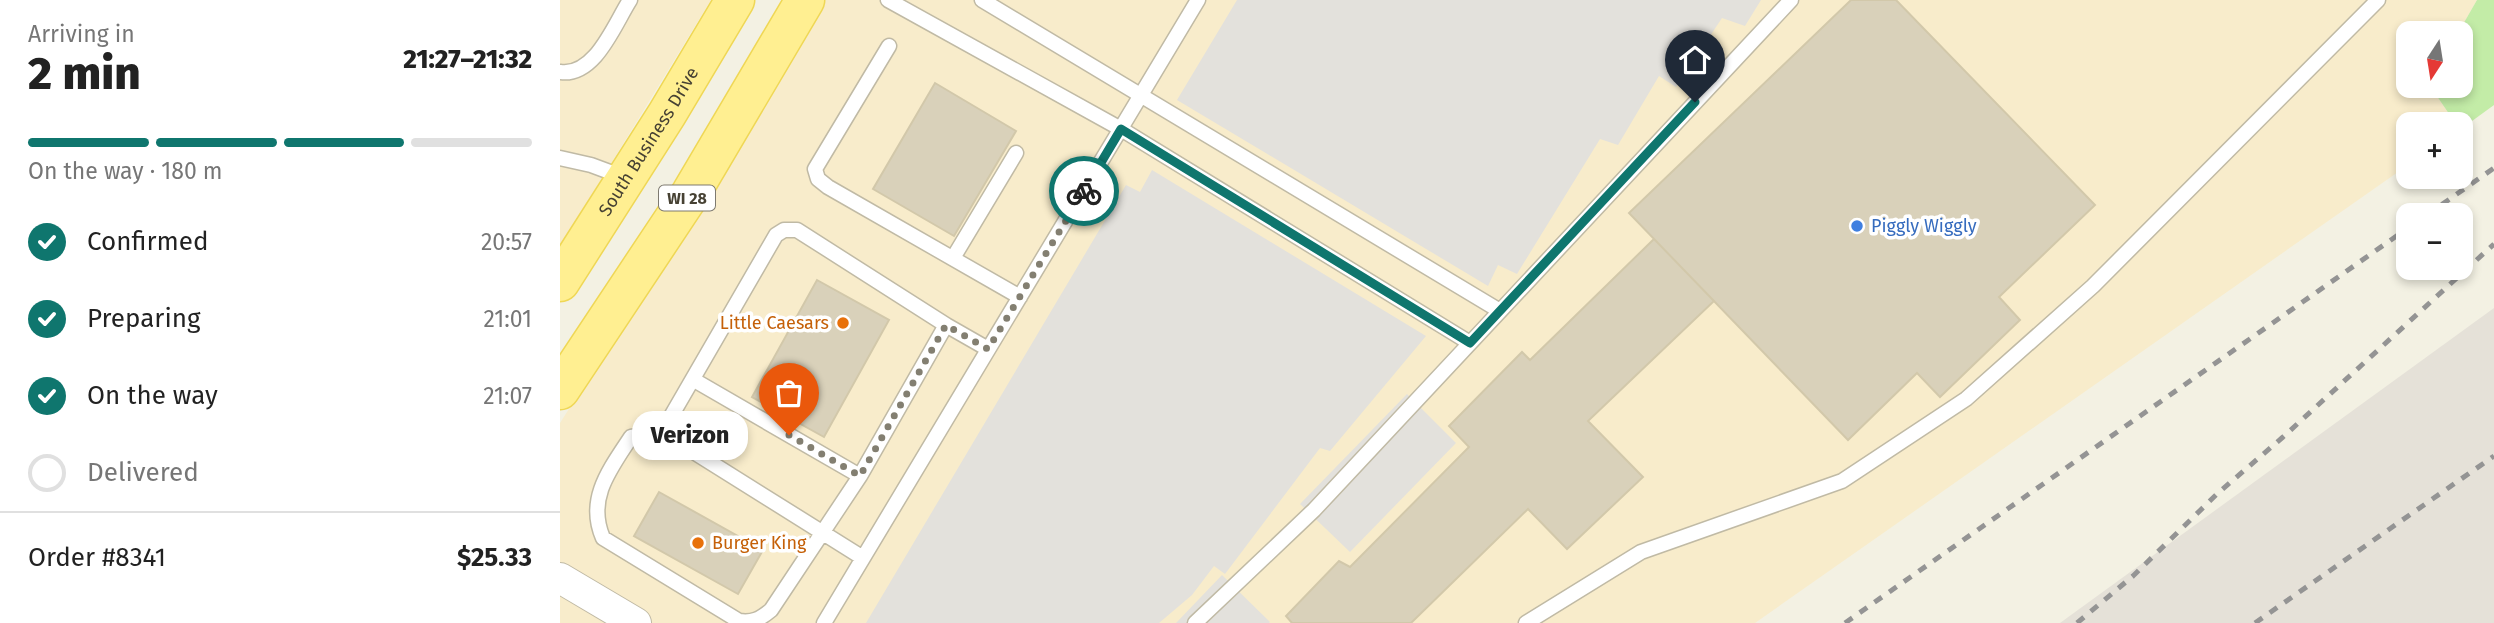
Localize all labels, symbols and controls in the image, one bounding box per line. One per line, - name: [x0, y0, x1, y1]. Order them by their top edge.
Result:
- text: Arriving in: [28, 20, 135, 48]
- north arrow: [2396, 21, 2473, 98]
- map controls: [2396, 21, 2473, 280]
- pin: [1665, 30, 1725, 102]
- icon: home: [1676, 41, 1714, 79]
- text: 21:27–21:32: [403, 44, 532, 75]
- text: 2 min: [28, 46, 141, 101]
- street label: South Business Drive: [594, 63, 703, 220]
- button: +: [2396, 112, 2473, 189]
- courier: [1049, 156, 1119, 226]
- text: On the way · 180 m: [28, 157, 223, 185]
- icon: bike: [1065, 172, 1103, 210]
- road number: WI 28: [659, 186, 715, 210]
- button: −: [2396, 203, 2473, 280]
- place label: Piggly Wiggly: [1871, 215, 1977, 237]
- marker: Piggly Wiggly: [1849, 218, 1865, 234]
- icon: check: [28, 223, 66, 261]
- text: Confirmed: [87, 226, 208, 257]
- text: 20:57: [481, 228, 532, 256]
- icon: check: [28, 300, 66, 338]
- text: Preparing: [87, 303, 200, 334]
- text: 21:01: [483, 305, 532, 333]
- place label: Little Caesars: [720, 312, 829, 334]
- marker: Little Caesars: [835, 315, 851, 331]
- pin: [759, 363, 819, 435]
- icon: bag: [770, 374, 808, 412]
- icon: check: [28, 377, 66, 415]
- text: On the way: [87, 380, 218, 411]
- text: 21:07: [483, 382, 532, 410]
- callout: Verizon: [632, 410, 747, 460]
- text: Verizon: [651, 421, 729, 449]
- text: Delivered: [87, 457, 199, 488]
- place label: Burger King: [712, 532, 807, 554]
- marker: Burger King: [690, 535, 706, 551]
- text: Order #8341: [28, 542, 166, 573]
- text: $25.33: [457, 542, 532, 573]

